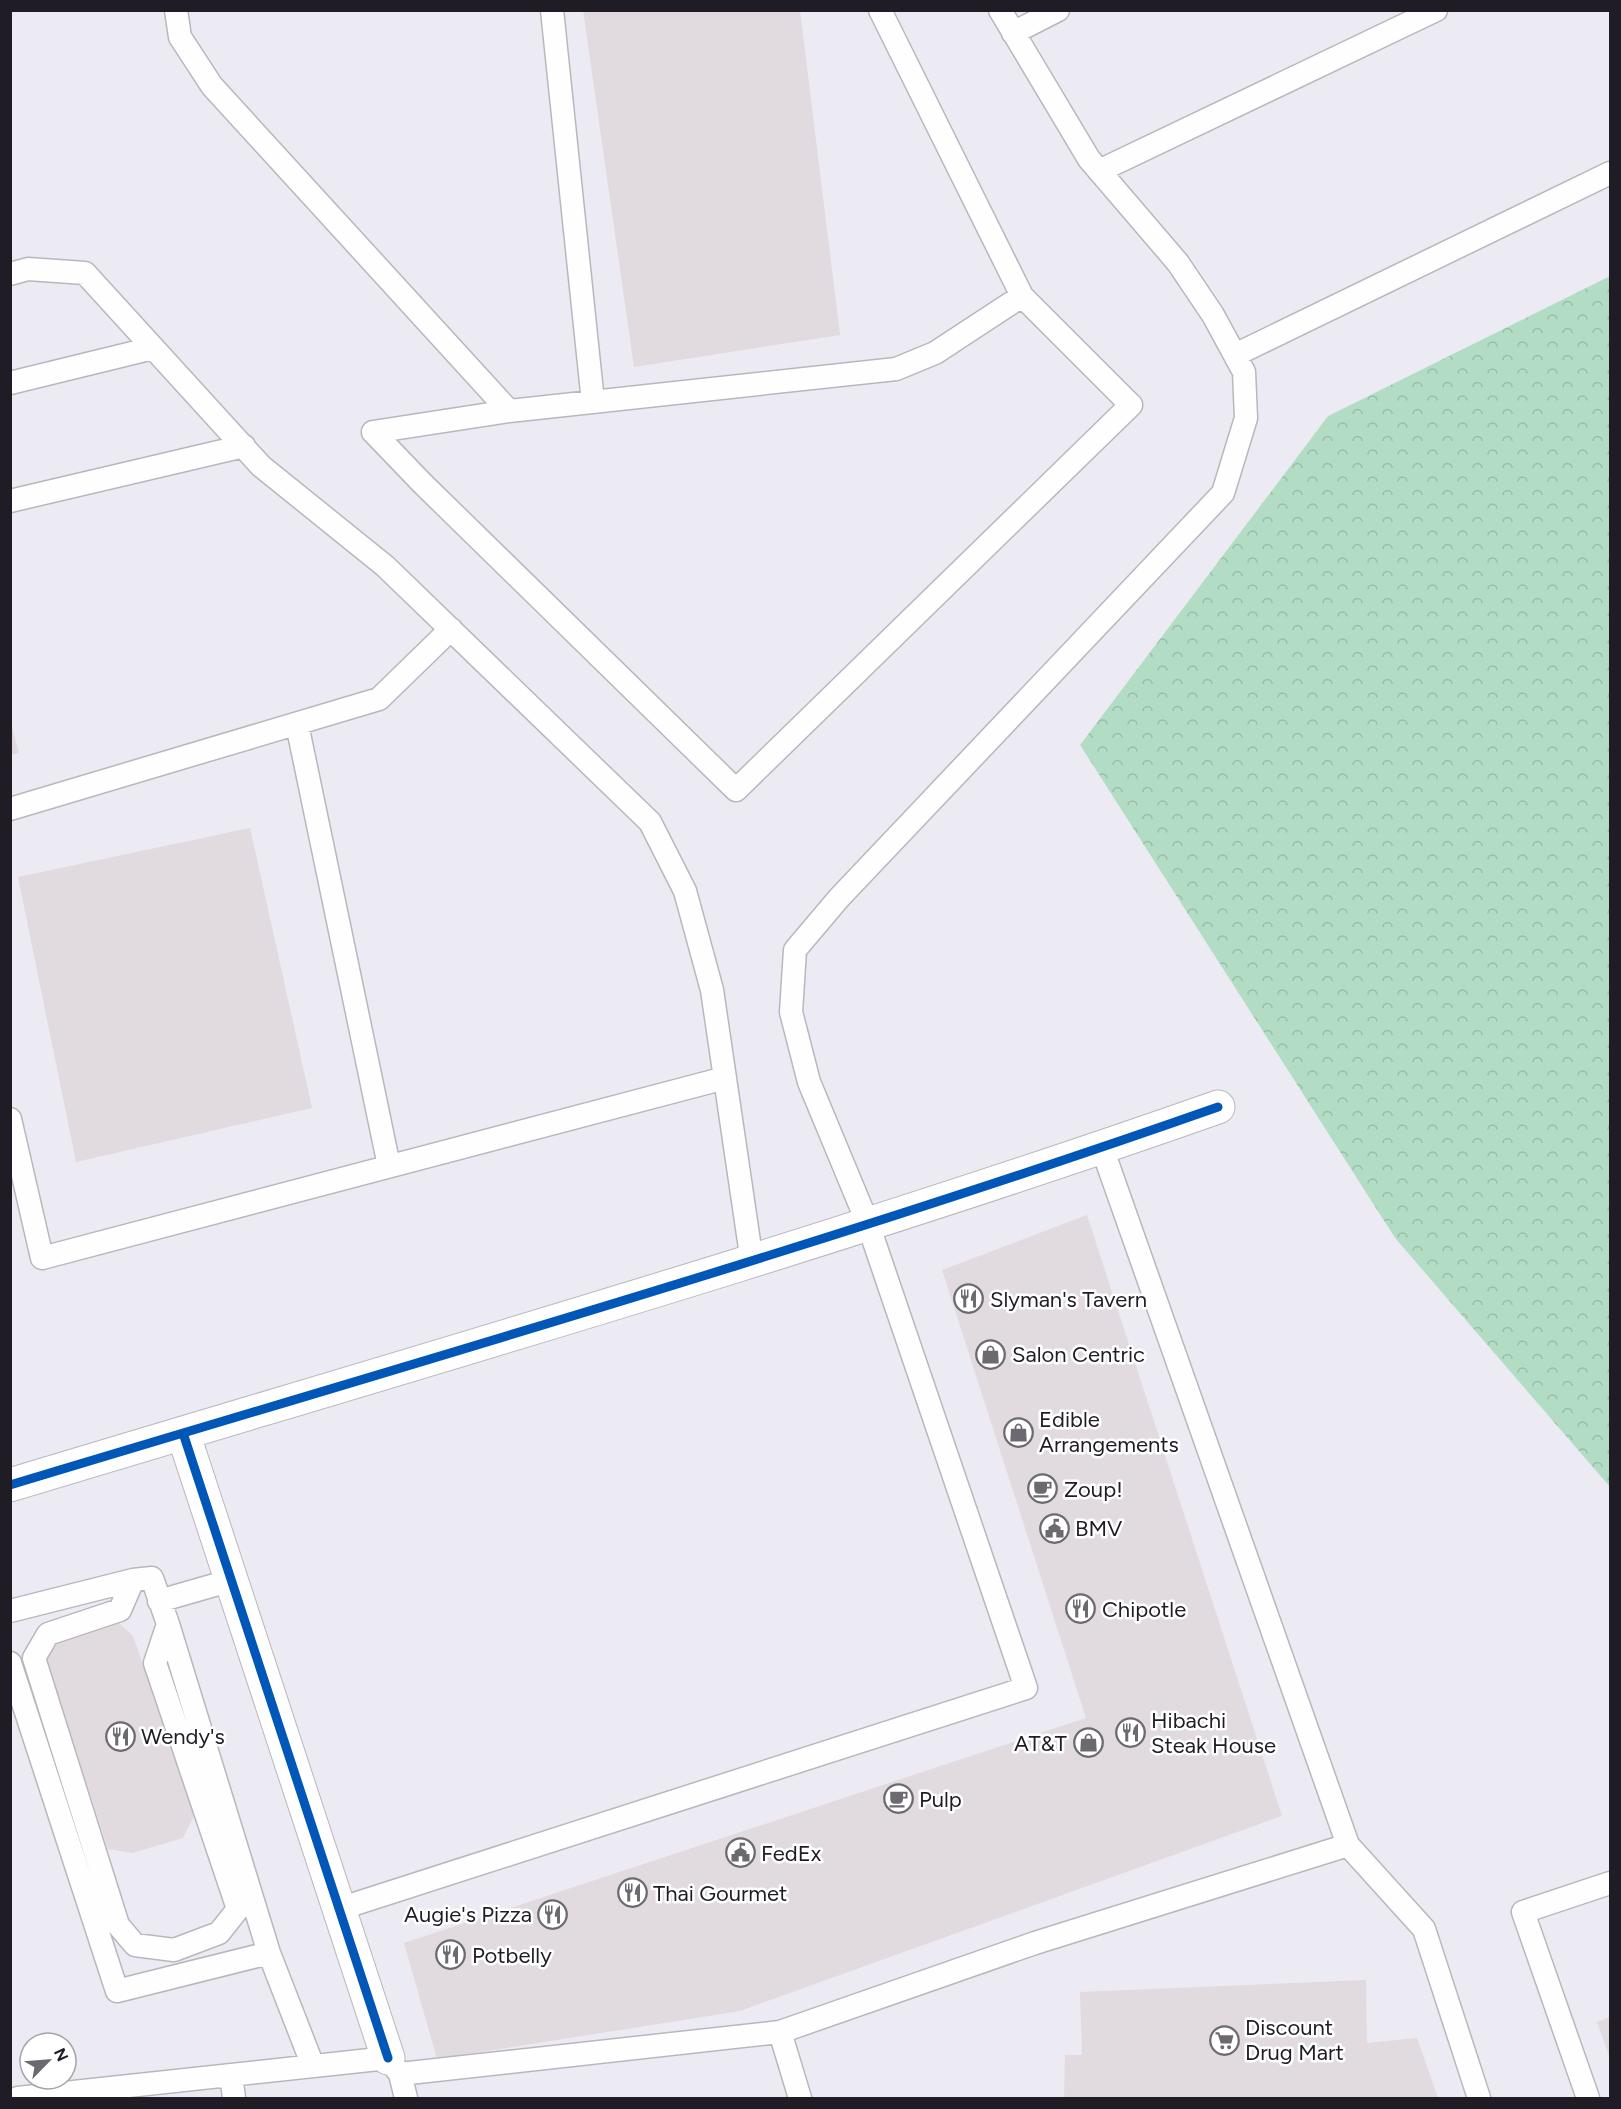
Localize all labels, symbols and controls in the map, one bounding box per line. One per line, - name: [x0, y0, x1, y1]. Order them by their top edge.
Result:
- restaurant icon: Slyman's Tavern: [953, 1283, 985, 1315]
- place label: Slyman's Tavern: [990, 1286, 1147, 1313]
- shop icon: Salon Centric: [975, 1338, 1007, 1370]
- place label: Salon Centric: [1012, 1341, 1145, 1368]
- place label: Edible Arrangements: [1039, 1406, 1179, 1458]
- shop icon: Edible Arrangements: [1002, 1416, 1034, 1448]
- cafe icon: Zoup!: [1027, 1473, 1059, 1505]
- place label: Zoup!: [1064, 1476, 1123, 1503]
- public building icon: BMV: [1038, 1512, 1070, 1544]
- place label: BMV: [1075, 1515, 1123, 1542]
- restaurant icon: Chipotle: [1065, 1593, 1097, 1625]
- place label: Chipotle: [1102, 1596, 1186, 1623]
- place label: Hibachi Steak House: [1151, 1707, 1276, 1759]
- restaurant icon: Hibachi Steak House: [1114, 1717, 1146, 1749]
- restaurant icon: Wendy's: [104, 1720, 136, 1752]
- place label: Wendy's: [141, 1723, 225, 1750]
- shop icon: AT&T: [1072, 1727, 1104, 1759]
- place label: AT&T: [1014, 1730, 1067, 1757]
- cafe icon: Pulp: [882, 1783, 914, 1815]
- place label: Pulp: [919, 1786, 962, 1813]
- public building icon: FedEx: [724, 1837, 756, 1869]
- place label: FedEx: [761, 1840, 822, 1867]
- restaurant icon: Thai Gourmet: [616, 1877, 648, 1909]
- place label: Thai Gourmet: [653, 1880, 787, 1907]
- restaurant icon: Augie's Pizza: [537, 1898, 569, 1930]
- place label: Augie's Pizza: [404, 1901, 532, 1928]
- restaurant icon: Potbelly: [435, 1939, 467, 1971]
- place label: Potbelly: [472, 1942, 552, 1969]
- place label: Discount Drug Mart: [1245, 2014, 1344, 2066]
- supermarket icon: Discount Drug Mart: [1208, 2024, 1240, 2056]
- north arrow: [18, 2031, 78, 2091]
- text: N: [50, 2045, 72, 2064]

